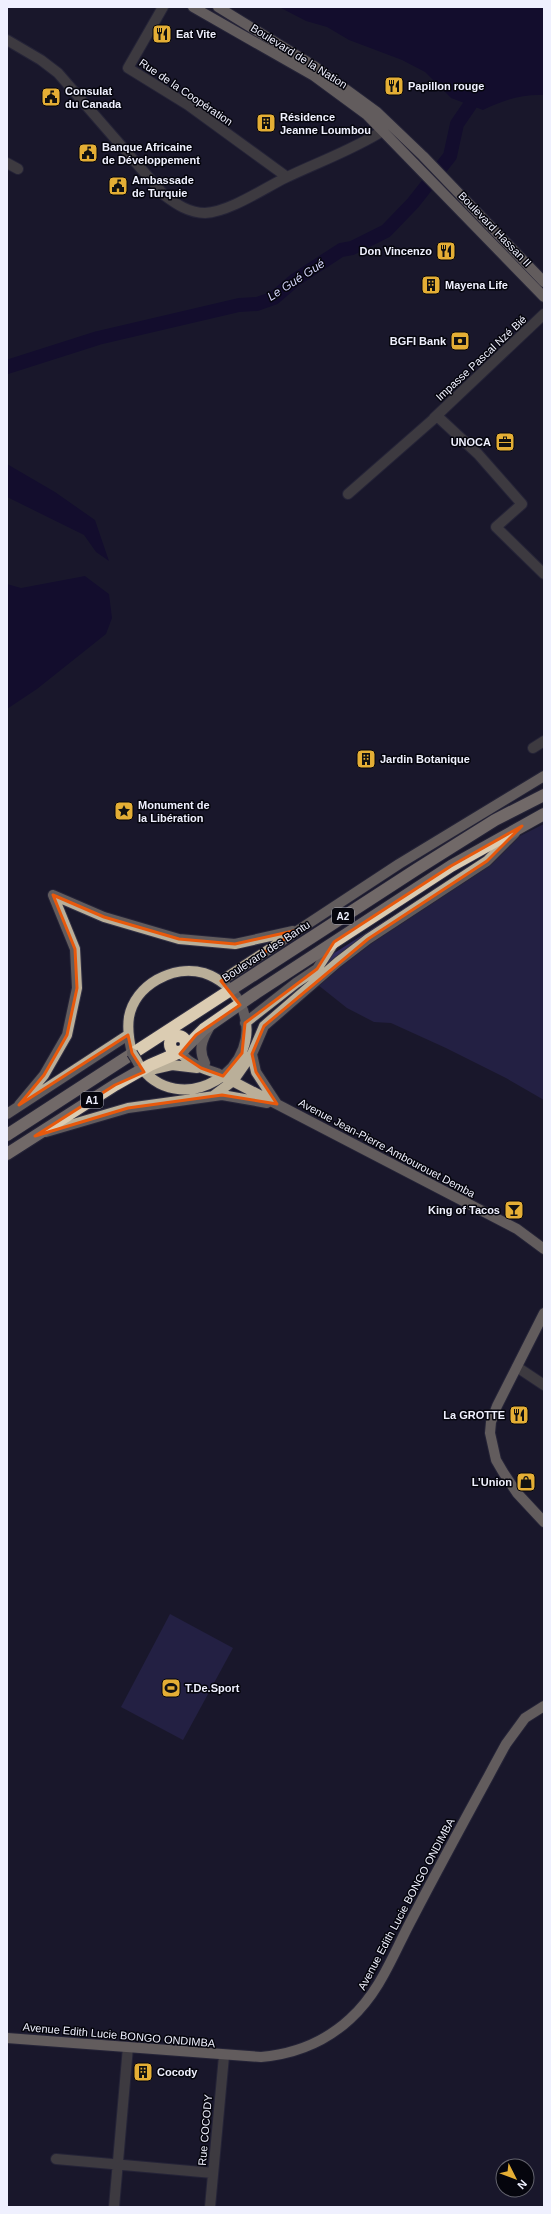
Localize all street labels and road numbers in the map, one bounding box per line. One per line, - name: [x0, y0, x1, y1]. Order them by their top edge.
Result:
- street label: Boulevard de la Nation: [249, 21, 349, 91]
- street label: Rue de la Coopération: [137, 56, 235, 128]
- street label: Boulevard Hassan II: [456, 189, 534, 269]
- street label: Impasse Pascal Nzé Bié: [433, 313, 529, 403]
- road number: A2: [332, 908, 354, 924]
- street label: Boulevard des Bantu: [220, 918, 312, 984]
- road number: A1: [81, 1092, 103, 1108]
- street label: Avenue Jean-Pierre Ambourouet Demba: [297, 1096, 478, 1200]
- street label: Avenue Edith Lucie BONGO ONDIMBA: [355, 1815, 457, 1992]
- street label: Avenue Edith Lucie BONGO ONDIMBA: [22, 2021, 216, 2049]
- street label: Rue COCODY: [196, 2093, 214, 2166]

